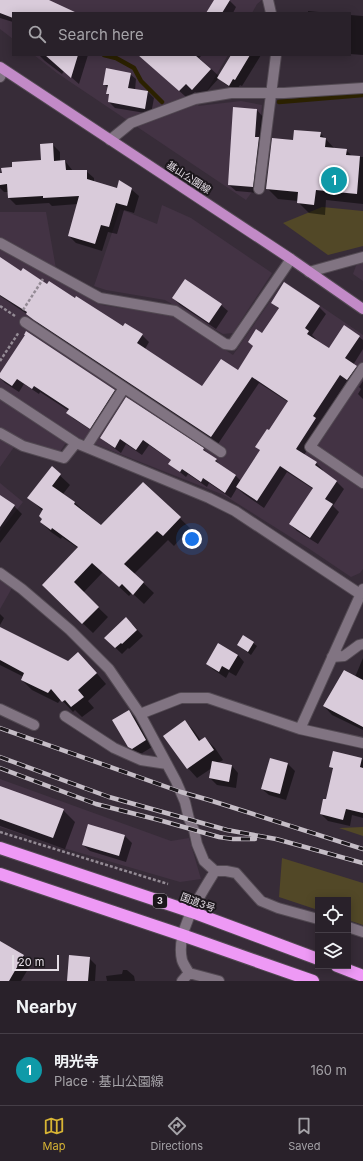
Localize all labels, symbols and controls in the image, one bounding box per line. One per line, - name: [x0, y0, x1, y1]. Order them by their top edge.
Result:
- search box: [12, 12, 351, 56]
- icon: search: [26, 23, 48, 45]
- text: Search here: [58, 25, 144, 44]
- street label: 基山公園線: [165, 158, 213, 196]
- pin: 1: [321, 165, 347, 195]
- your location: [182, 529, 202, 549]
- street label: 国道3号: [179, 890, 217, 914]
- road number: 3: [153, 894, 167, 908]
- map controls: [315, 897, 351, 969]
- button: locate: [315, 897, 351, 933]
- button: layers: [315, 933, 351, 969]
- scale bar: [12, 953, 59, 972]
- text: 20 m: [18, 955, 44, 969]
- text: Nearby: [16, 997, 77, 1017]
- text: 明光寺: [54, 1052, 99, 1071]
- text: 1: [26, 1062, 32, 1078]
- text: 160 m: [310, 1062, 347, 1078]
- text: Place · 基山公園線: [54, 1073, 164, 1089]
- tab: Map: [43, 1115, 65, 1153]
- tab: Directions: [151, 1115, 203, 1153]
- tab: Saved: [288, 1115, 320, 1153]

